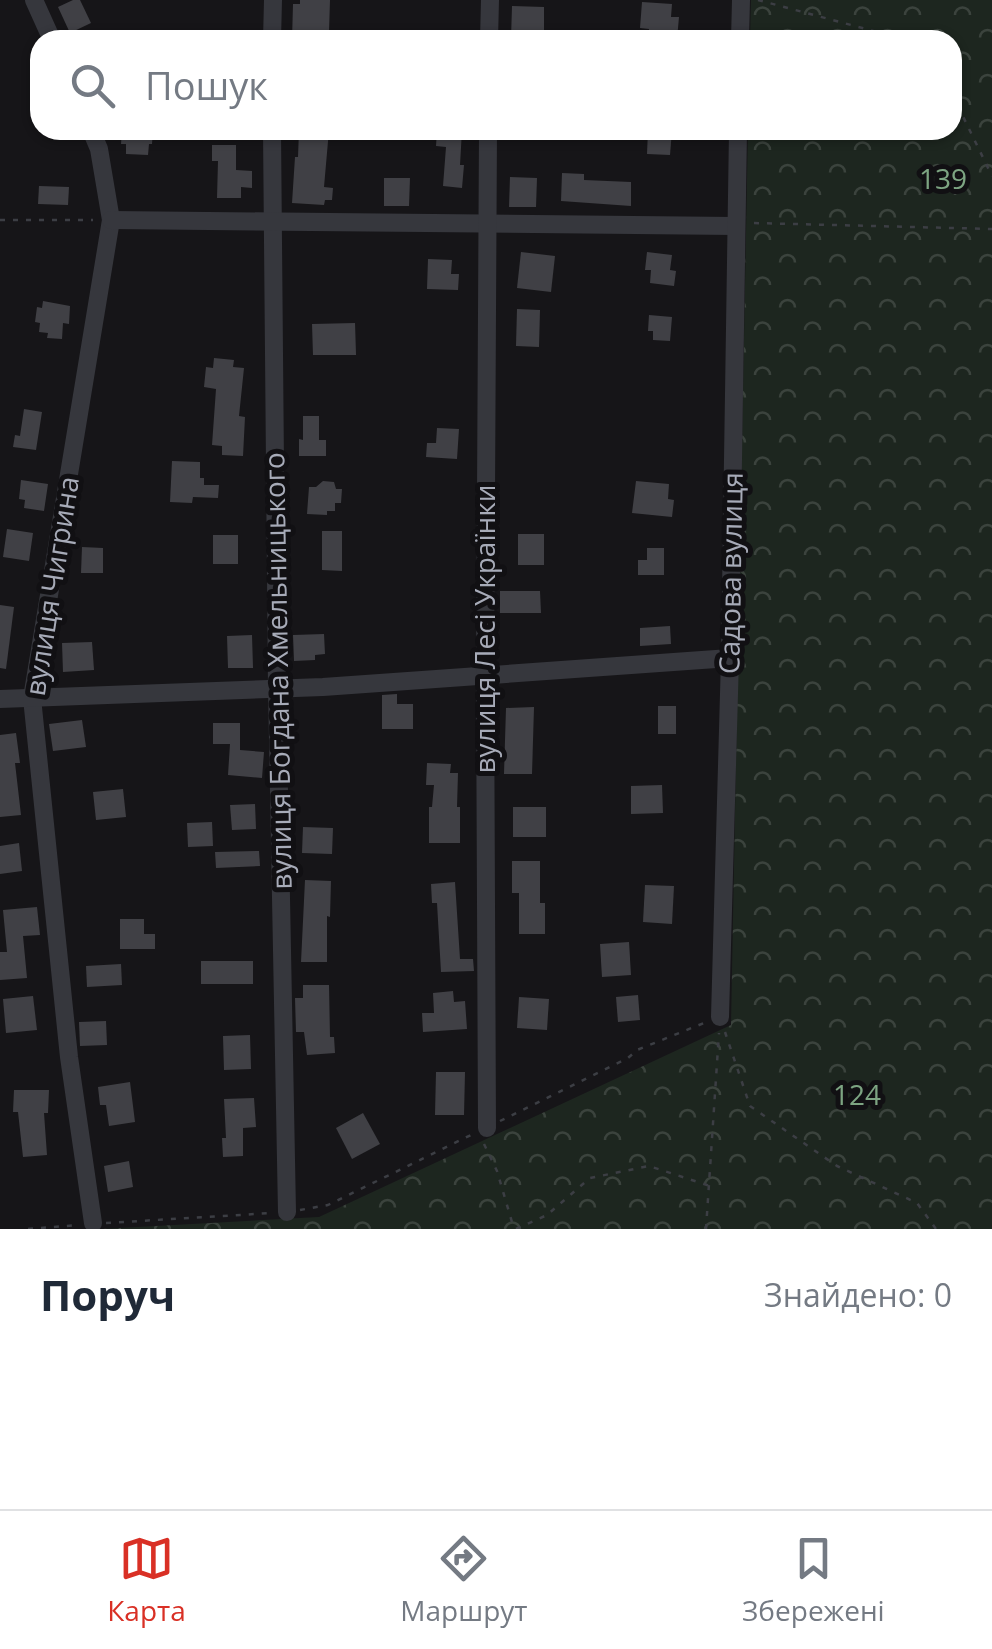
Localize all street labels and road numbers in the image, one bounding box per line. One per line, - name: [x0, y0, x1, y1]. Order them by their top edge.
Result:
- street label: вулиця Богдана Хмельницького: [254, 452, 300, 890]
- street label: Садова вулиця: [709, 472, 751, 674]
- street label: вулиця Чигрина: [15, 473, 87, 698]
- street label: вулиця Лесі Українки: [465, 485, 503, 773]

